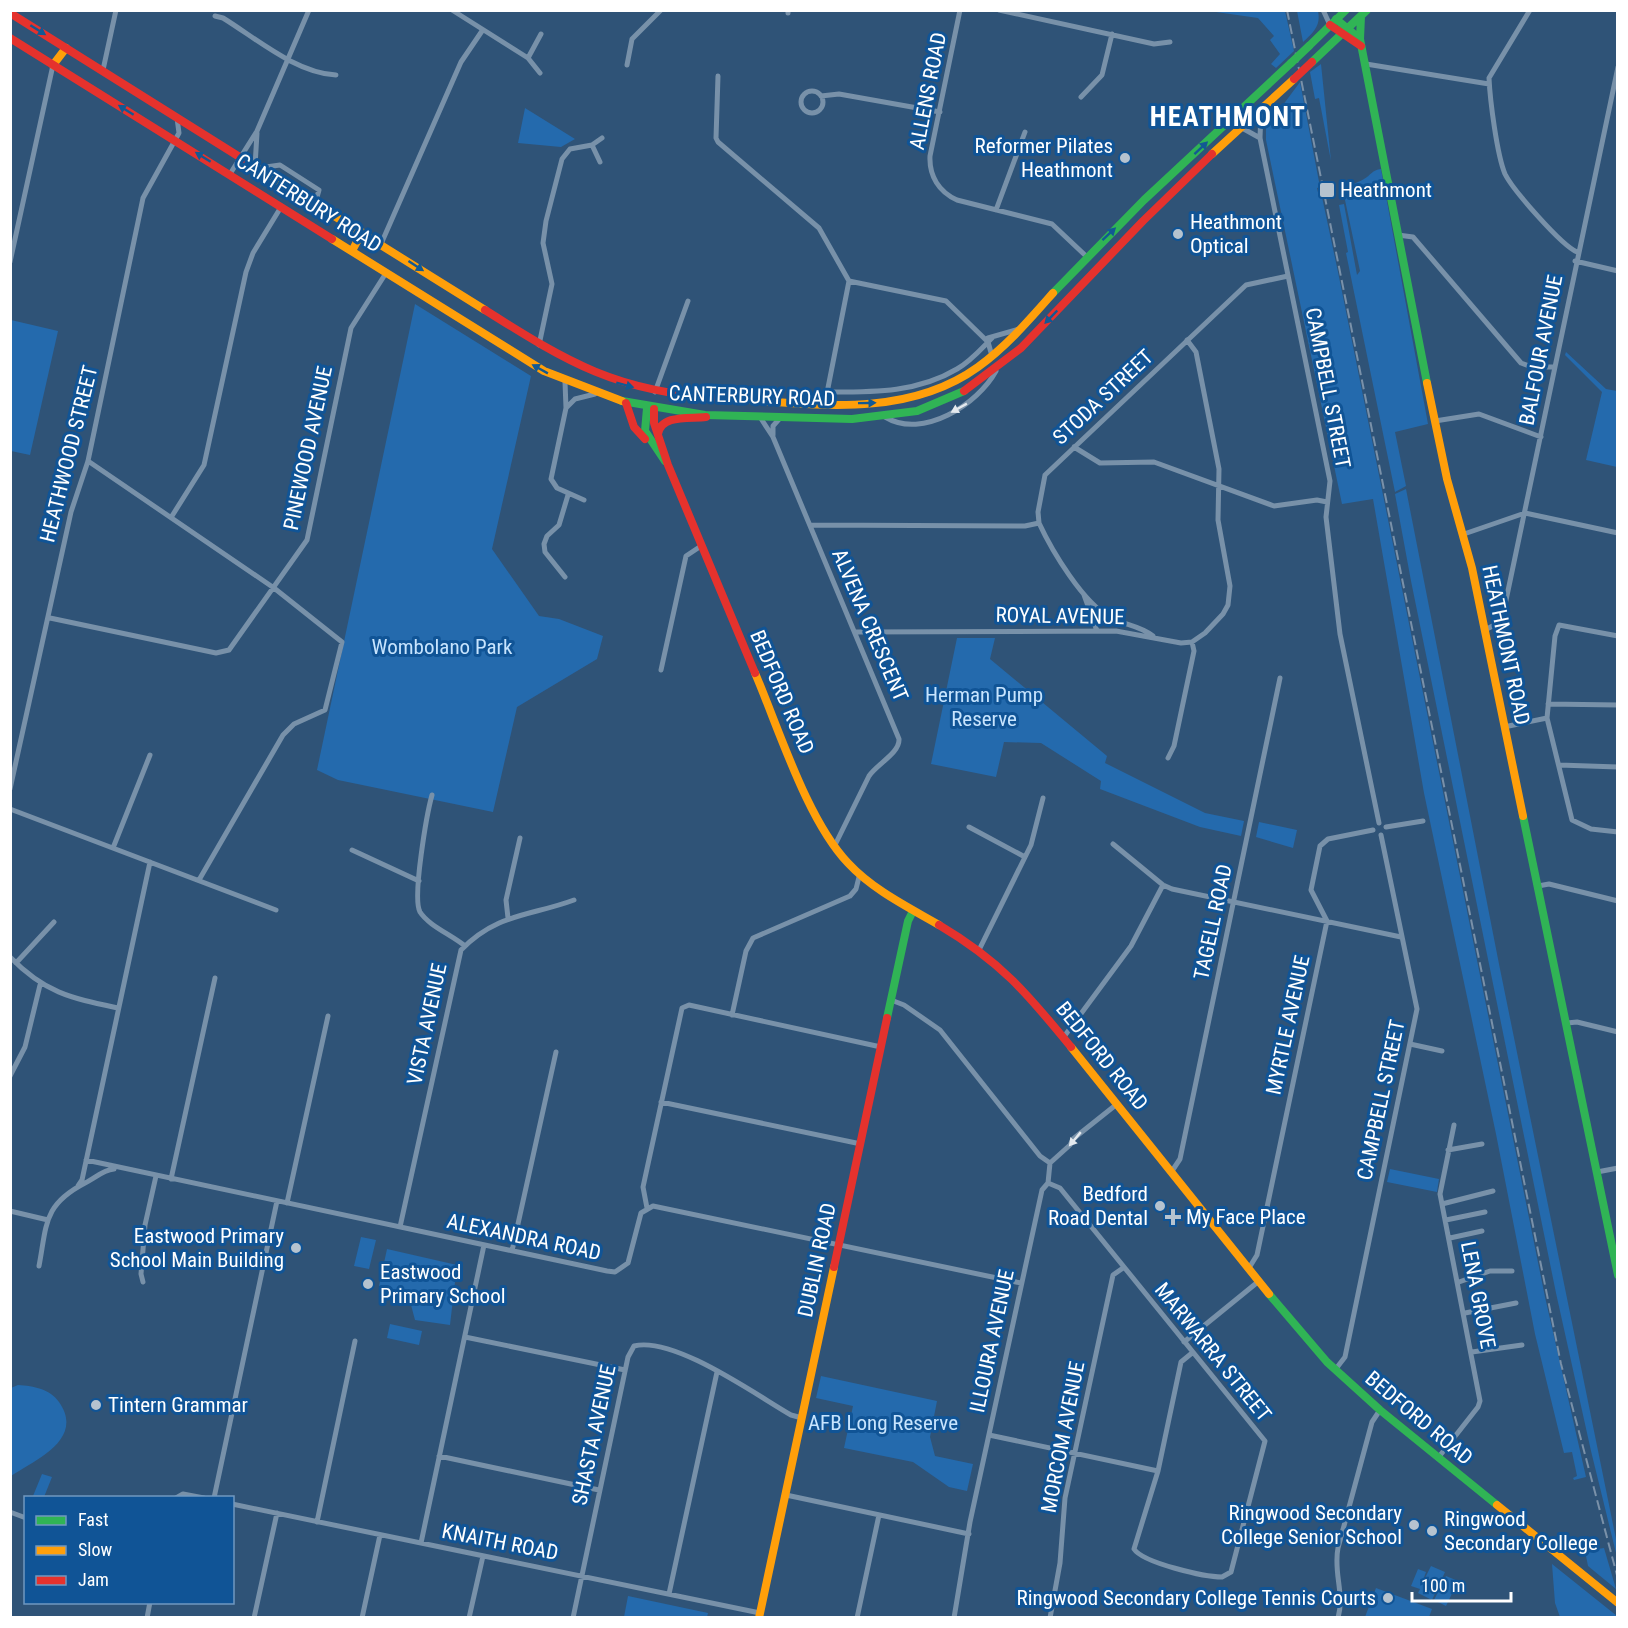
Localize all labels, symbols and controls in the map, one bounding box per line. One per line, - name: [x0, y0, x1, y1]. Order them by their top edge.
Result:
- one-way arrow: [30, 24, 46, 35]
- street label: ALLENS ROAD: [905, 30, 951, 152]
- district label: HEATHMONT: [1150, 101, 1306, 133]
- one-way arrow: [118, 104, 134, 115]
- place label: Reformer Pilates Heathmont: [975, 134, 1113, 182]
- one-way arrow: [1194, 141, 1208, 155]
- street label: CANTERBURY ROAD: [232, 149, 386, 257]
- marker: Reformer Pilates Heathmont: [1118, 151, 1132, 165]
- one-way arrow: [195, 152, 211, 163]
- place label: Heathmont: [1340, 178, 1432, 202]
- marker: Heathmont: [1318, 181, 1336, 199]
- place label: Heathmont Optical: [1190, 210, 1282, 258]
- one-way arrow: [1102, 227, 1117, 241]
- marker: Heathmont Optical: [1171, 227, 1185, 241]
- one-way arrow: [408, 261, 424, 272]
- street label: BALFOUR AVENUE: [1515, 273, 1567, 427]
- street label: CAMPBELL STREET: [1301, 306, 1355, 470]
- one-way arrow: [1044, 310, 1058, 324]
- street label: STODA STREET: [1048, 345, 1158, 449]
- street label: HEATHWOOD STREET: [35, 363, 103, 545]
- street label: PINEWOOD AVENUE: [279, 364, 337, 532]
- one-way arrow: [531, 364, 548, 374]
- one-way arrow: [616, 381, 634, 390]
- street label: CANTERBURY ROAD: [668, 381, 836, 411]
- one-way arrow: [857, 398, 876, 407]
- one-way arrow: [950, 403, 967, 413]
- street label: ALVENA CRESCENT: [827, 545, 913, 705]
- street label: HEATHMONT ROAD: [1477, 563, 1535, 727]
- street label: ROYAL AVENUE: [995, 603, 1125, 629]
- street label: BEDFORD ROAD: [745, 626, 819, 758]
- park label: Wombolano Park: [372, 635, 513, 659]
- park label: Herman Pump Reserve: [925, 683, 1043, 731]
- street label: TAGELL ROAD: [1189, 862, 1237, 982]
- street label: MYRTLE AVENUE: [1262, 953, 1314, 1097]
- street label: VISTA AVENUE: [402, 961, 452, 1087]
- street label: BEDFORD ROAD: [1051, 997, 1153, 1115]
- street label: CAMPBELL STREET: [1352, 1018, 1410, 1182]
- one-way arrow: [1069, 1131, 1082, 1147]
- place label: Bedford Road Dental: [1048, 1182, 1148, 1230]
- marker: Bedford Road Dental: [1153, 1199, 1167, 1213]
- street label: DUBLIN ROAD: [793, 1201, 841, 1319]
- place label: My Face Place: [1186, 1205, 1306, 1229]
- marker: My Face Place: [1164, 1208, 1182, 1226]
- street label: ALEXANDRA ROAD: [445, 1209, 603, 1265]
- place label: Eastwood Primary School Main Building: [110, 1224, 284, 1272]
- street label: LENA GROVE: [1456, 1239, 1500, 1351]
- marker: Eastwood Primary School Main Building: [289, 1241, 303, 1255]
- place label: Eastwood Primary School: [380, 1260, 506, 1308]
- street label: ILLOURA AVENUE: [965, 1267, 1019, 1415]
- marker: Eastwood Primary School: [361, 1277, 375, 1291]
- street label: MARWARRA STREET: [1150, 1278, 1276, 1426]
- street label: MORCOM AVENUE: [1037, 1359, 1089, 1515]
- street label: SHASTA AVENUE: [567, 1363, 621, 1507]
- street label: BEDFORD ROAD: [1361, 1366, 1477, 1470]
- place label: Tintern Grammar: [108, 1393, 248, 1417]
- marker: Tintern Grammar: [89, 1398, 103, 1412]
- park label: AFB Long Reserve: [808, 1411, 958, 1435]
- legend: [24, 1496, 234, 1604]
- place label: Ringwood Secondary College Senior School: [1221, 1501, 1402, 1549]
- place label: Ringwood Secondary College: [1444, 1507, 1598, 1555]
- text: Fast: [78, 1509, 109, 1530]
- marker: Ringwood Secondary College Senior School: [1407, 1518, 1421, 1532]
- street label: KNAITH ROAD: [440, 1519, 560, 1565]
- marker: Ringwood Secondary College: [1425, 1524, 1439, 1538]
- text: Slow: [78, 1539, 113, 1560]
- scale bar: [1412, 1565, 1511, 1603]
- text: Jam: [78, 1569, 109, 1590]
- text: 100 m: [1421, 1575, 1465, 1596]
- place label: Ringwood Secondary College Tennis Courts: [1017, 1586, 1376, 1610]
- marker: Ringwood Secondary College Tennis Courts: [1381, 1591, 1395, 1605]

